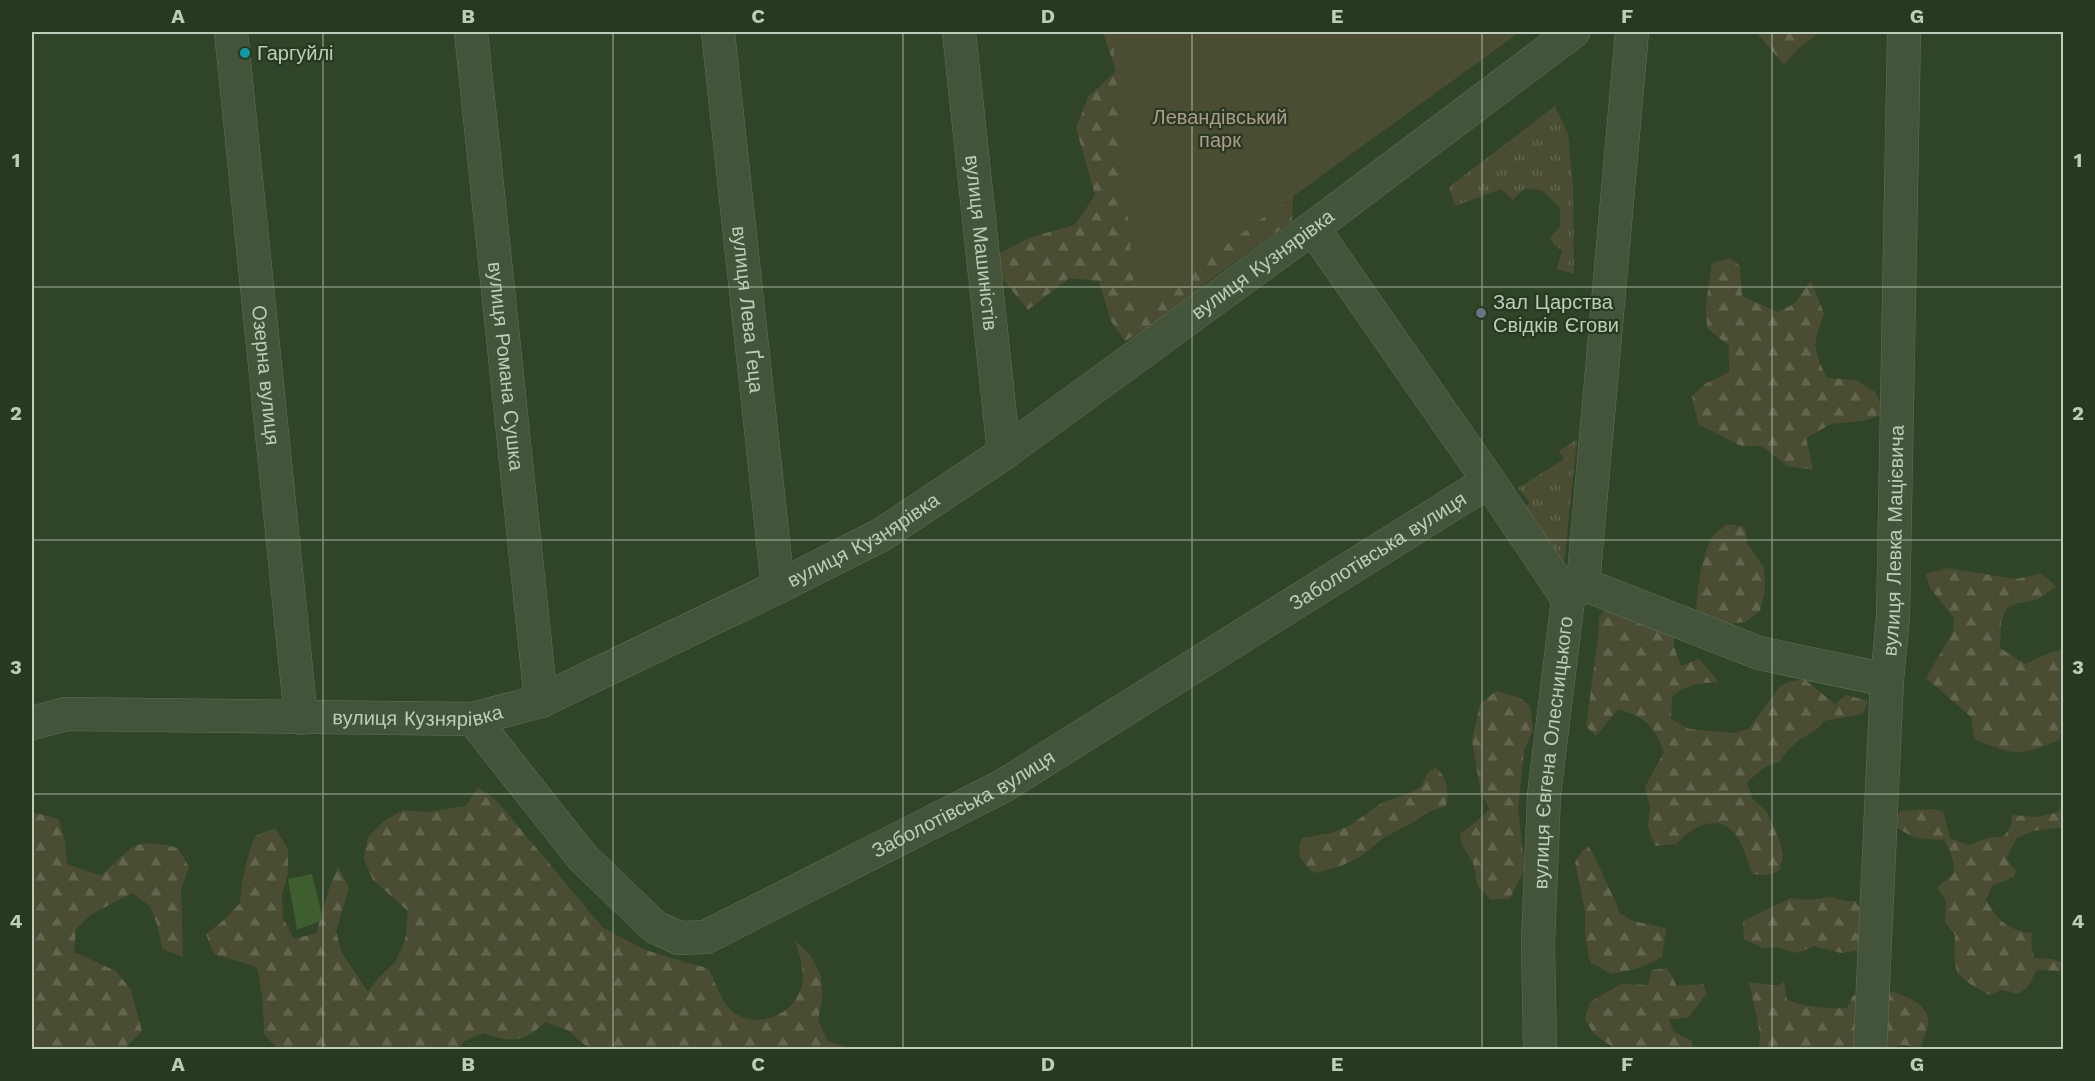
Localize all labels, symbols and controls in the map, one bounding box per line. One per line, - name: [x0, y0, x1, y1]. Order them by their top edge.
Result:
- text: A: [171, 4, 185, 28]
- text: B: [461, 4, 475, 28]
- text: C: [751, 4, 765, 28]
- text: D: [1041, 4, 1055, 28]
- text: E: [1331, 4, 1343, 28]
- text: F: [1621, 4, 1633, 28]
- text: G: [1910, 4, 1924, 28]
- place label: Гаргуйлі: [257, 41, 334, 65]
- marker: Гаргуйлі: [238, 46, 252, 60]
- park label: Левандівський парк: [1153, 105, 1287, 152]
- text: 1: [12, 148, 20, 172]
- text: 1: [2074, 148, 2082, 172]
- street label: вулиця Машиністів: [960, 154, 1003, 332]
- street label: вулиця Кузнярівка: [1187, 203, 1339, 324]
- street label: вулиця Лева Ґеца: [727, 225, 769, 395]
- street label: вулиця Романа Сушка: [483, 260, 529, 473]
- place label: Зал Царства Свідків Єгови: [1493, 290, 1619, 337]
- street label: Озерна вулиця: [247, 304, 285, 446]
- marker: Зал Царства Свідків Єгови: [1474, 306, 1488, 320]
- text: 2: [10, 401, 22, 425]
- text: 2: [2072, 401, 2084, 425]
- street label: вулиця Левка Мацієвича: [1877, 424, 1909, 657]
- street label: Заболотівська вулиця: [1285, 486, 1471, 615]
- street label: вулиця Кузнярівка: [783, 487, 945, 592]
- street label: вулиця Євгена Олесницького: [1528, 615, 1578, 890]
- text: 3: [10, 655, 22, 679]
- text: 3: [2072, 655, 2084, 679]
- street label: вулиця Кузнярівка: [332, 699, 506, 731]
- street label: Заболотівська вулиця: [868, 745, 1059, 863]
- text: 4: [10, 909, 23, 933]
- text: 4: [2072, 909, 2085, 933]
- text: A: [171, 1052, 185, 1076]
- text: B: [461, 1052, 475, 1076]
- text: C: [751, 1052, 765, 1076]
- text: D: [1041, 1052, 1055, 1076]
- text: E: [1331, 1052, 1343, 1076]
- text: F: [1621, 1052, 1633, 1076]
- text: G: [1910, 1052, 1924, 1076]

